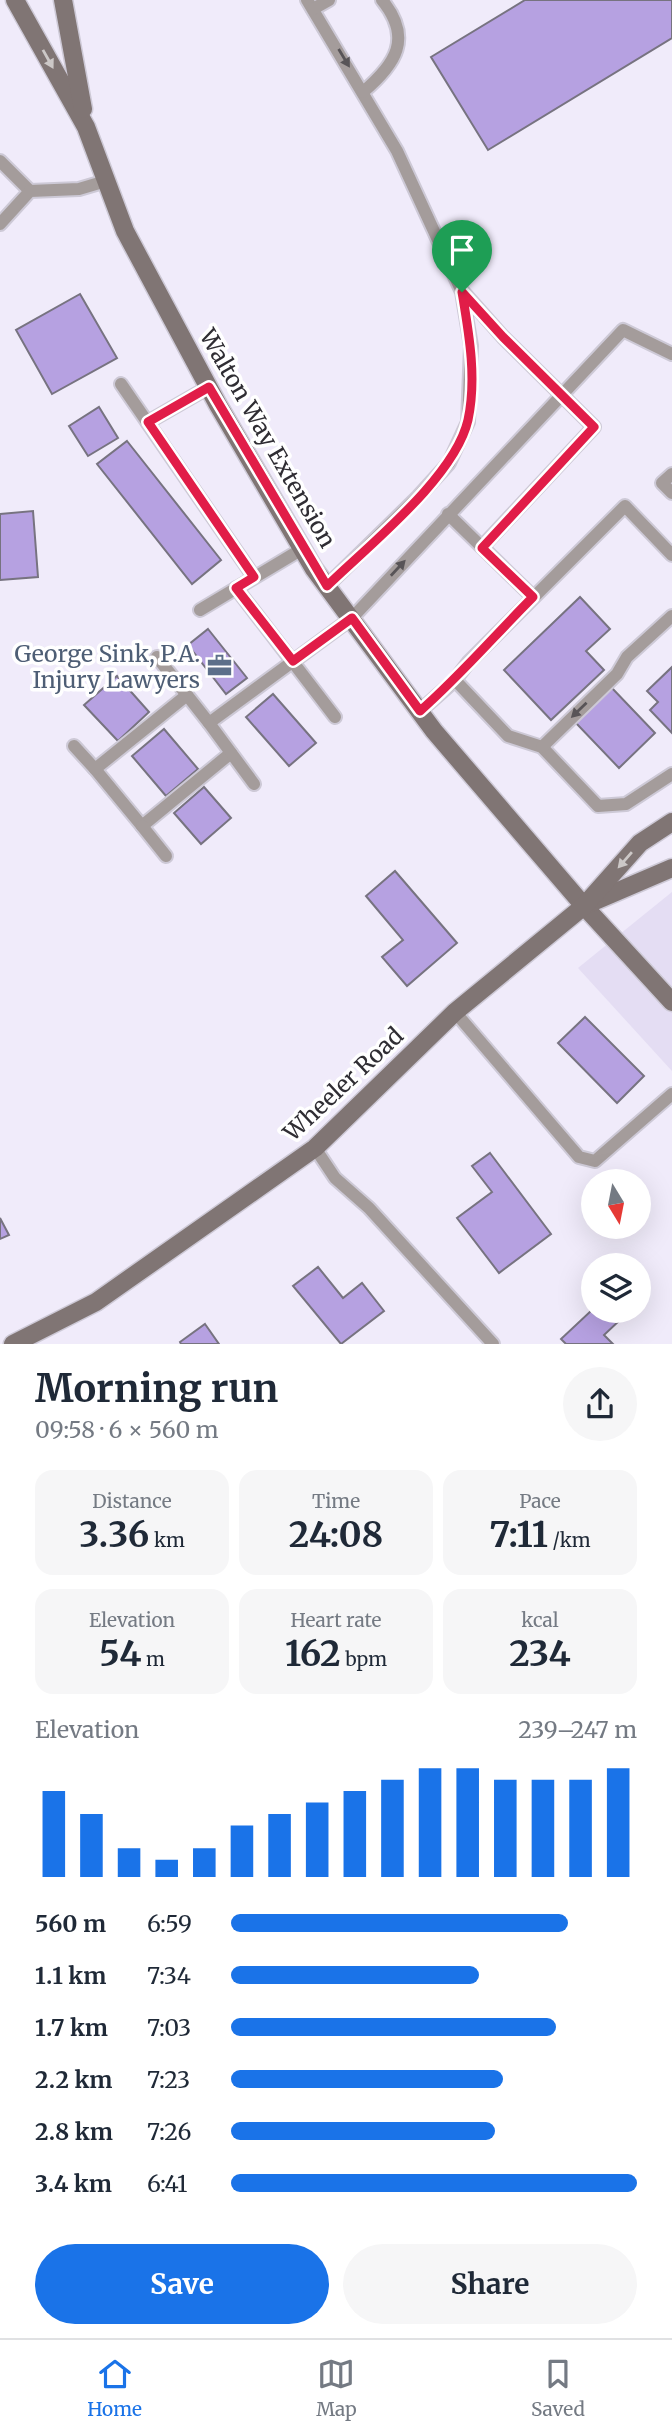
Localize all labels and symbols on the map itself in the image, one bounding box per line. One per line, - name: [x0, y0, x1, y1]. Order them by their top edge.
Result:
- one-way arrow: [337, 48, 350, 67]
- one-way arrow: [42, 50, 54, 69]
- pin: [432, 220, 492, 292]
- street label: Walton Way Extension: [193, 323, 343, 553]
- one-way arrow: [390, 559, 406, 577]
- place label: George Sink, P.A. Injury Lawyers: [14, 639, 200, 694]
- office icon: George Sink, P.A. Injury Lawyers: [206, 652, 234, 680]
- one-way arrow: [571, 702, 588, 719]
- one-way arrow: [617, 851, 633, 869]
- street label: Wheeler Road: [276, 1021, 409, 1148]
- north arrow: [581, 1169, 651, 1239]

